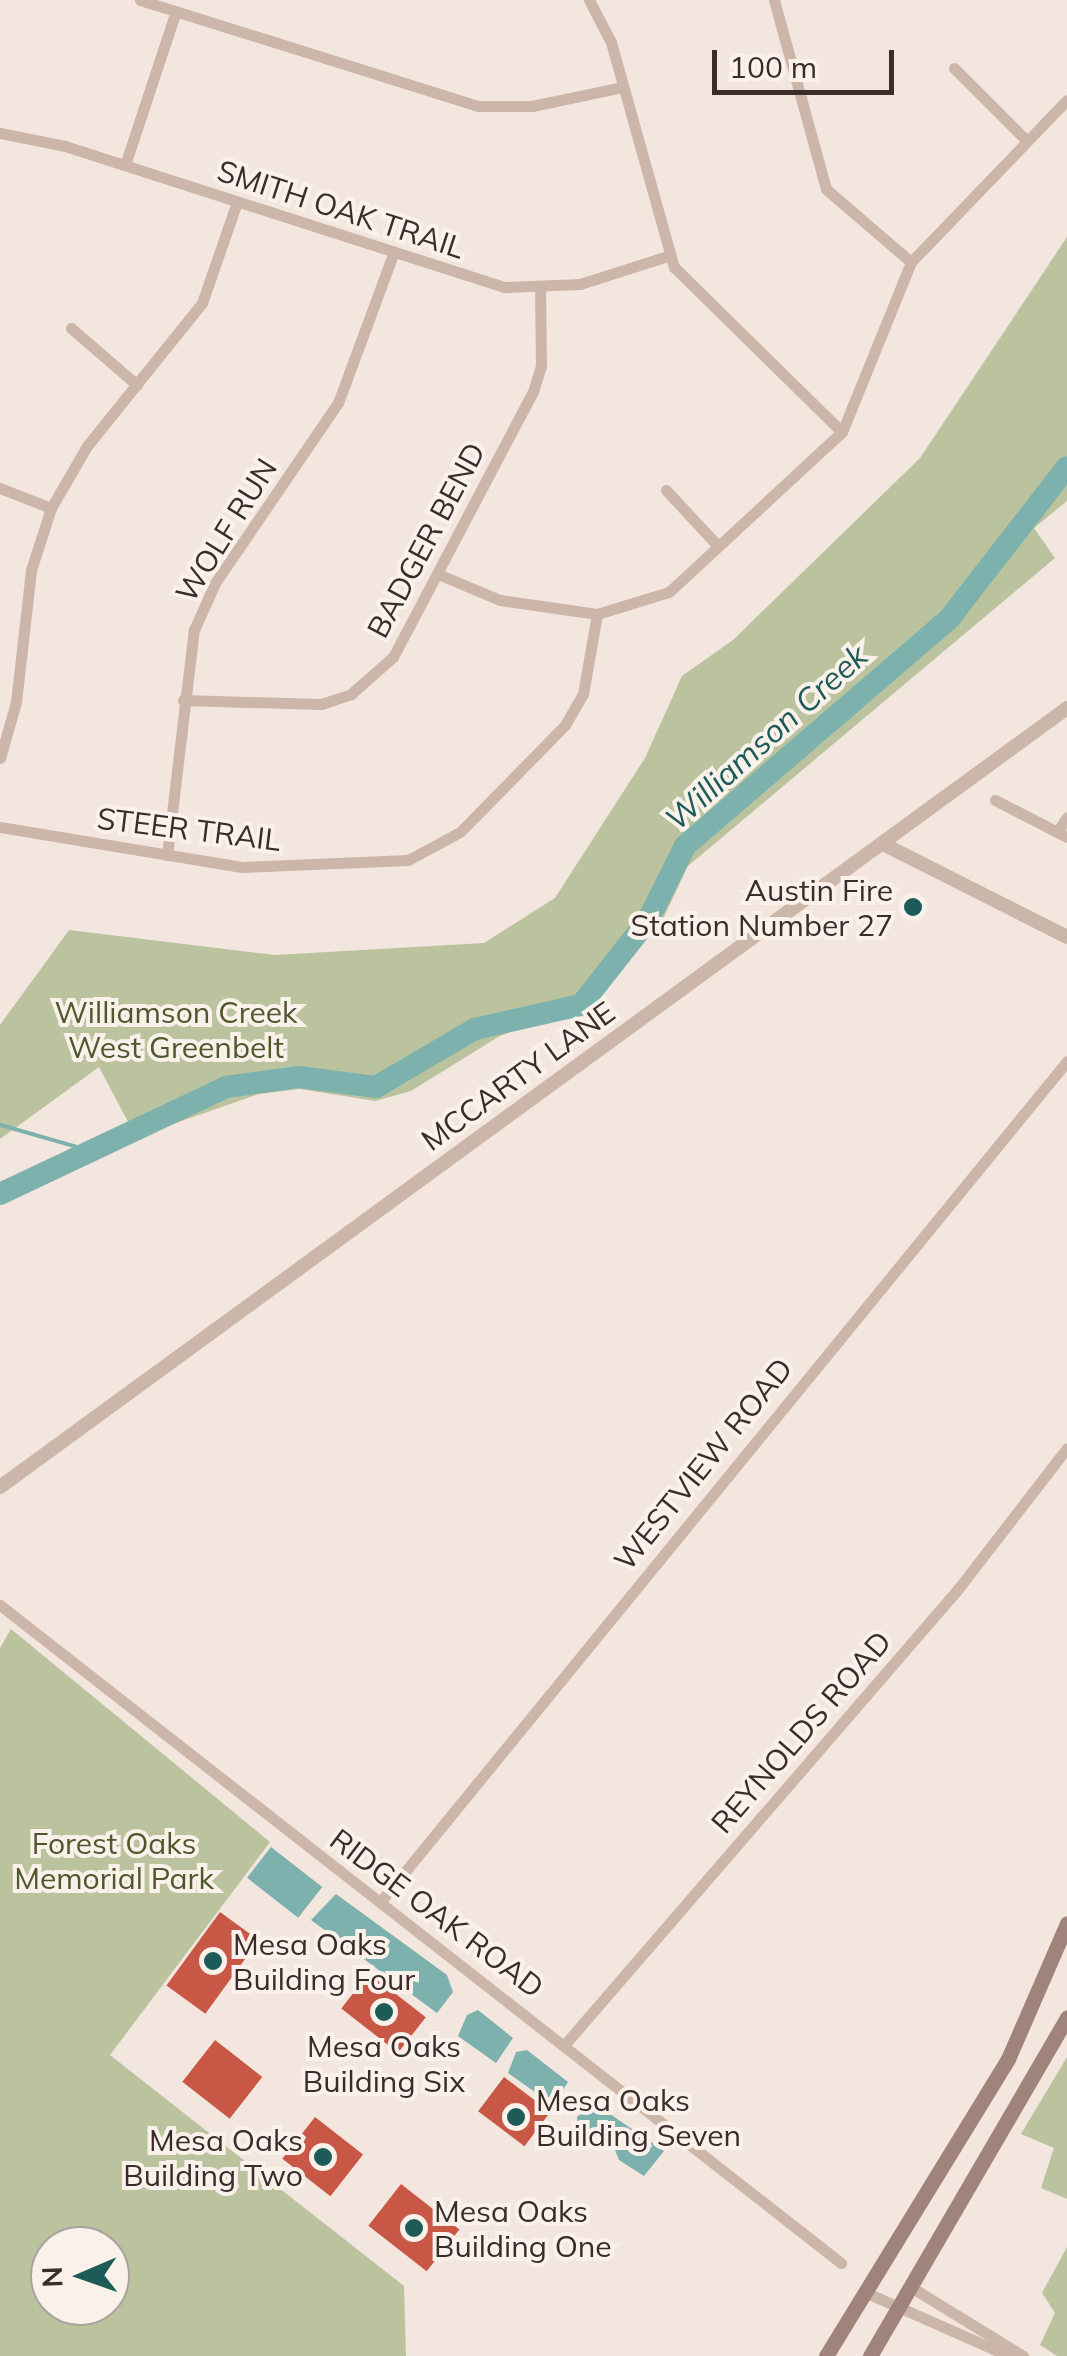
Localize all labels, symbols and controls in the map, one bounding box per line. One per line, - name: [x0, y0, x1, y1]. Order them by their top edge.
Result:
- scale bar: [717, 30, 900, 92]
- text: 100 m: [729, 48, 817, 86]
- street label: SMITH OAK TRAIL: [213, 152, 469, 266]
- street label: BADGER BEND: [359, 436, 493, 644]
- street label: WOLF RUN: [168, 452, 284, 608]
- water label: Williamson Creek: [657, 636, 875, 838]
- street label: STEER TRAIL: [95, 800, 283, 858]
- place label: Austin Fire Station Number 27: [631, 872, 893, 942]
- marker: Austin Fire Station Number 27: [902, 896, 924, 918]
- park label: Williamson Creek West Greenbelt: [55, 994, 297, 1064]
- street label: MCCARTY LANE: [414, 994, 622, 1158]
- street label: WESTVIEW ROAD: [606, 1351, 800, 1577]
- street label: REYNOLDS ROAD: [704, 1624, 898, 1840]
- street label: RIDGE OAK ROAD: [323, 1821, 551, 2005]
- park label: Forest Oaks Memorial Park: [14, 1825, 214, 1896]
- place label: Mesa Oaks Building Four: [233, 1926, 415, 1996]
- marker: Mesa Oaks Building Four: [202, 1950, 224, 1972]
- marker: Mesa Oaks Building Six: [373, 2001, 395, 2023]
- place label: Mesa Oaks Building Six: [303, 2028, 465, 2098]
- place label: Mesa Oaks Building Seven: [536, 2082, 741, 2152]
- marker: Mesa Oaks Building Seven: [505, 2106, 527, 2128]
- place label: Mesa Oaks Building Two: [123, 2122, 303, 2192]
- marker: Mesa Oaks Building Two: [312, 2146, 334, 2168]
- place label: Mesa Oaks Building One: [434, 2193, 612, 2264]
- marker: Mesa Oaks Building One: [403, 2217, 425, 2239]
- north arrow: [30, 2226, 130, 2326]
- text: N: [34, 2266, 69, 2288]

